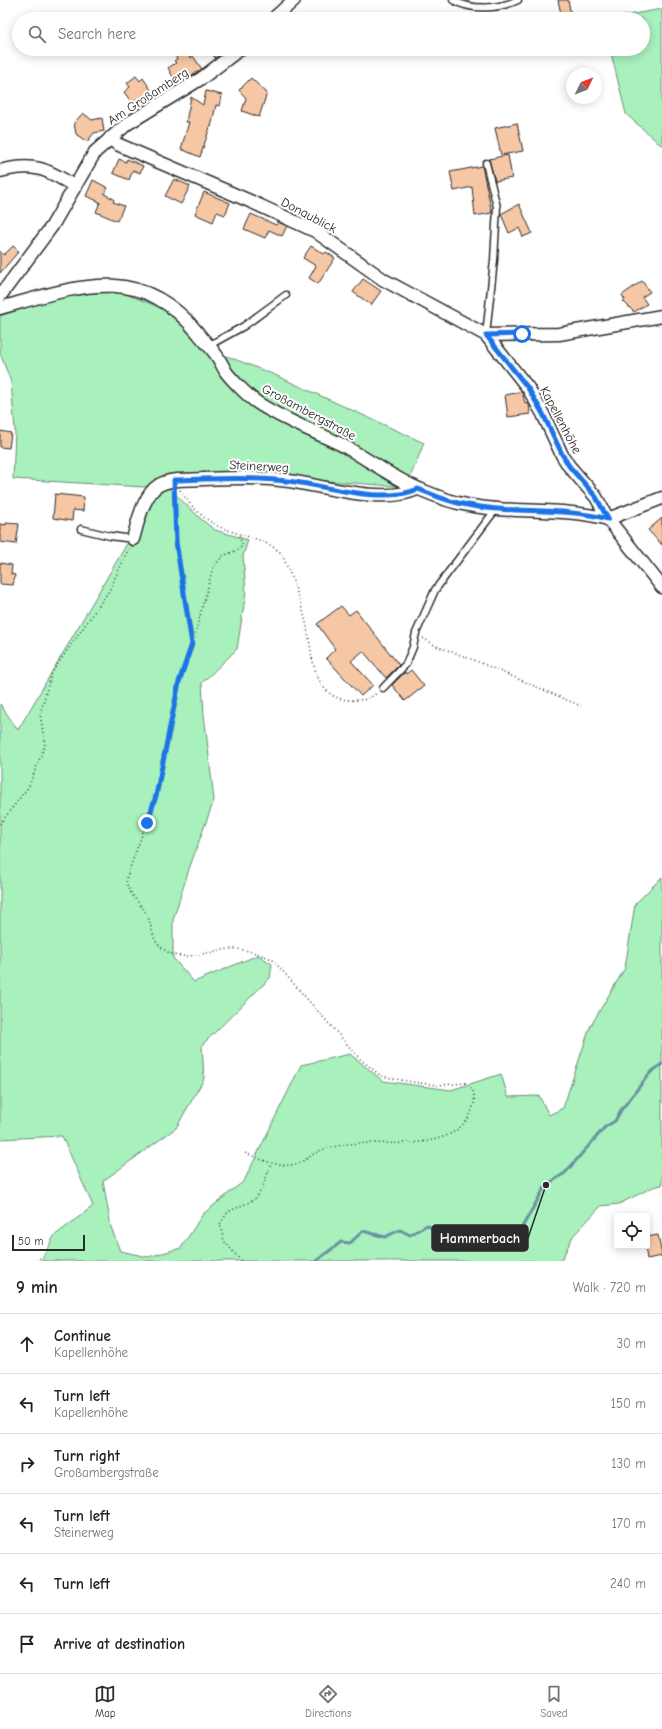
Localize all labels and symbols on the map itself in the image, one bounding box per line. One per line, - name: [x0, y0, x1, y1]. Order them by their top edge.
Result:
- street label: Am Großamberg: [105, 64, 191, 128]
- north arrow: [566, 68, 602, 104]
- street label: Donaublick: [279, 194, 340, 236]
- route start: [513, 325, 531, 343]
- street label: Großambergstraße: [259, 381, 359, 443]
- street label: Kapellenhöhe: [537, 384, 585, 457]
- street label: Steinerweg: [229, 457, 289, 475]
- route end: [138, 814, 156, 832]
- callout: Hammerbach: [432, 1225, 528, 1251]
- text: Hammerbach: [440, 1230, 520, 1247]
- scale bar: [12, 1233, 85, 1252]

